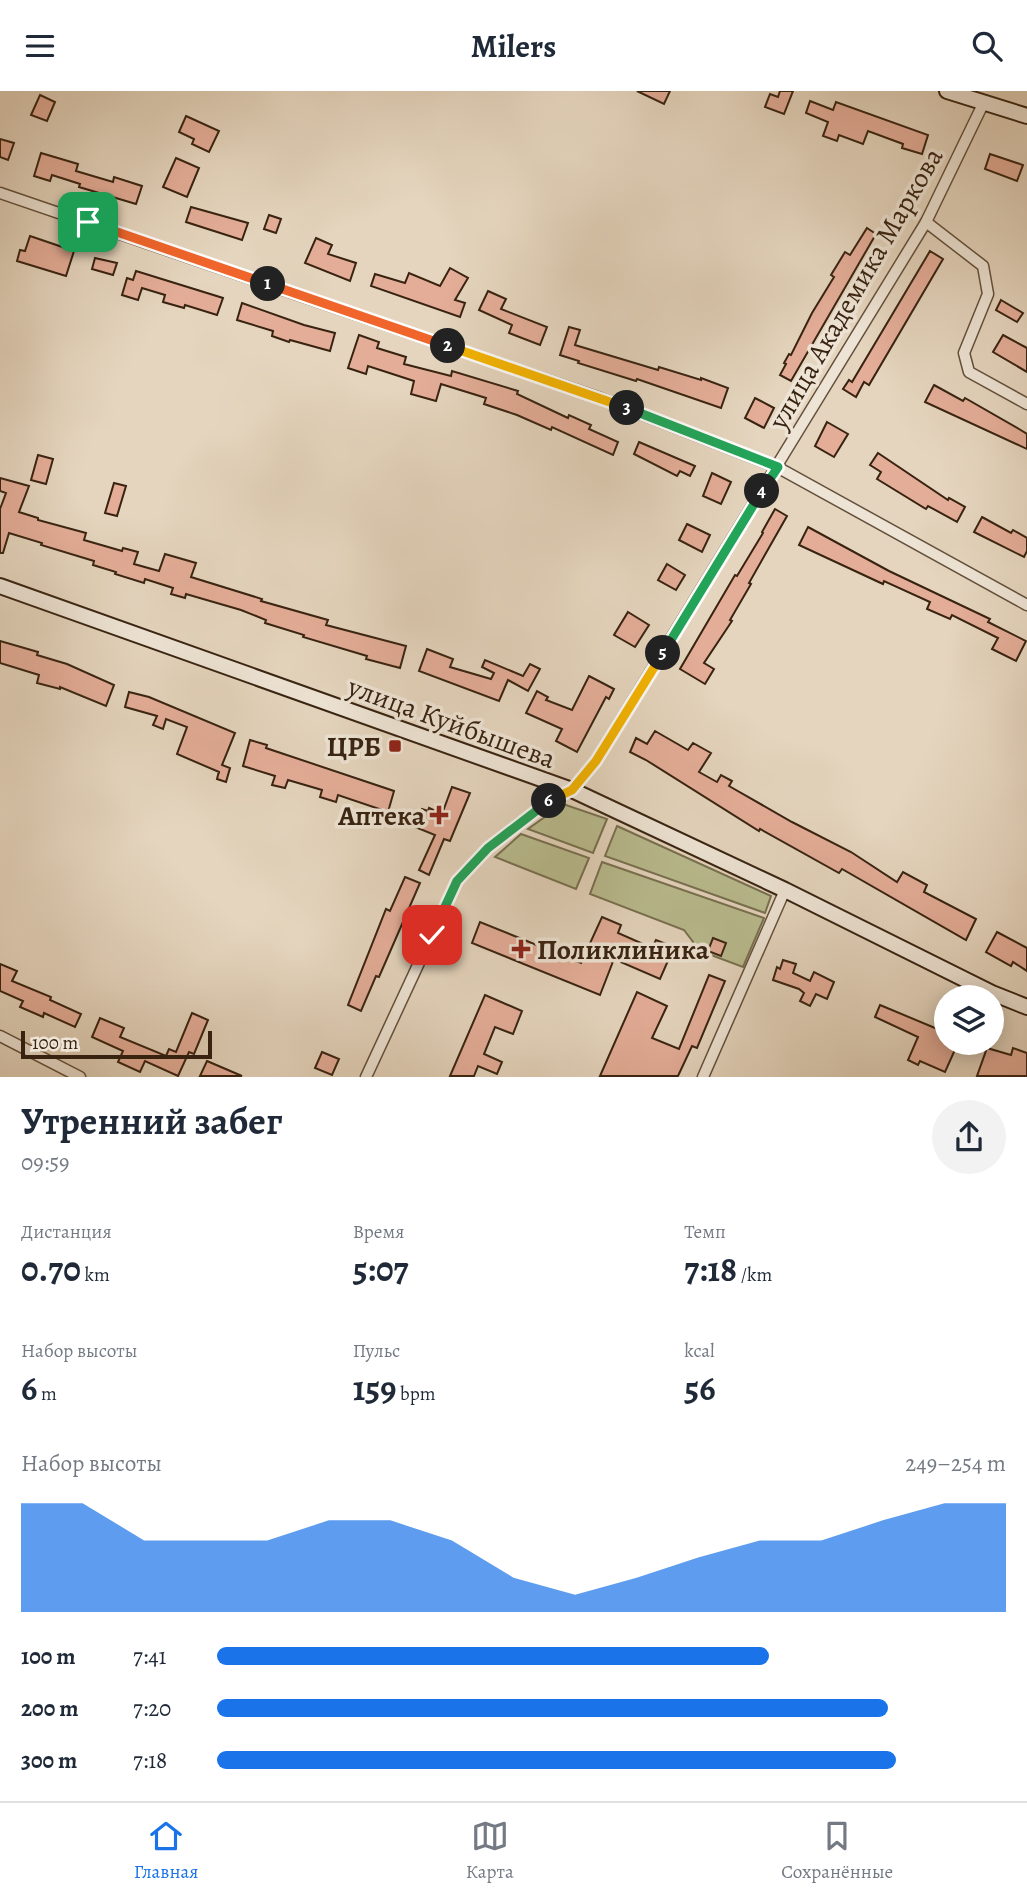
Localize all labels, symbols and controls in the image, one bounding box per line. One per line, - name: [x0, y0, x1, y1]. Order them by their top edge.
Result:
- text: Milers: [471, 24, 556, 68]
- icon: menu: [21, 27, 59, 65]
- icon: search: [968, 27, 1006, 65]
- street label: улица Академика Маркова: [759, 141, 952, 437]
- pin: [58, 192, 118, 252]
- icon: arrive: [69, 203, 107, 241]
- pin: 1: [250, 267, 286, 301]
- text: 1: [264, 270, 271, 296]
- pin: 2: [430, 329, 466, 363]
- text: 2: [443, 332, 452, 358]
- pin: 3: [610, 391, 644, 425]
- text: 3: [622, 394, 631, 420]
- pin: 4: [744, 473, 780, 509]
- text: 4: [757, 477, 766, 503]
- pin: 5: [646, 635, 680, 671]
- text: 5: [658, 639, 667, 665]
- street label: улица Куйбышева: [342, 667, 561, 778]
- place label: ЦРБ: [327, 728, 381, 766]
- marker: ЦРБ: [387, 738, 403, 754]
- pin: 6: [532, 783, 566, 819]
- text: 6: [544, 787, 553, 813]
- place label: Аптека: [337, 797, 426, 835]
- marker: Аптека: [431, 807, 447, 823]
- pin: [402, 905, 462, 965]
- icon: check: [413, 916, 451, 954]
- place label: Поликлиника: [537, 931, 710, 969]
- marker: Поликлиника: [511, 939, 531, 959]
- map controls: [934, 985, 1004, 1055]
- button: layers: [934, 985, 1004, 1055]
- scale bar: [21, 1027, 212, 1059]
- text: 100 m: [32, 1030, 78, 1056]
- text: Утренний забег: [21, 1095, 282, 1147]
- button: share: [932, 1100, 1006, 1174]
- text: 09:59: [21, 1147, 70, 1178]
- text: Дистанция: [21, 1219, 112, 1245]
- text: Время: [353, 1219, 404, 1245]
- text: Темп: [684, 1219, 726, 1245]
- text: 0.70: [21, 1245, 81, 1293]
- text: 5:07: [353, 1245, 408, 1293]
- text: 7:18: [684, 1245, 737, 1293]
- text: km: [81, 1262, 110, 1288]
- text: /km: [737, 1262, 772, 1288]
- text: Набор высоты: [21, 1338, 137, 1364]
- text: Пульс: [353, 1338, 400, 1364]
- text: kcal: [684, 1338, 715, 1364]
- text: 6: [21, 1364, 37, 1412]
- text: 159: [353, 1364, 396, 1412]
- text: 56: [684, 1364, 716, 1412]
- text: m: [37, 1381, 57, 1407]
- text: bpm: [396, 1381, 436, 1407]
- text: Набор высоты: [21, 1448, 162, 1479]
- text: 249–254 m: [905, 1448, 1006, 1479]
- text: 100 m: [21, 1641, 76, 1672]
- text: 7:41: [133, 1641, 166, 1672]
- text: 200 m: [21, 1693, 79, 1724]
- text: 7:20: [133, 1693, 171, 1724]
- text: 300 m: [21, 1745, 77, 1776]
- text: 7:18: [133, 1745, 167, 1776]
- tab: Главная: [134, 1817, 198, 1885]
- tab: Карта: [466, 1817, 514, 1885]
- tab: Сохранённые: [781, 1817, 893, 1885]

